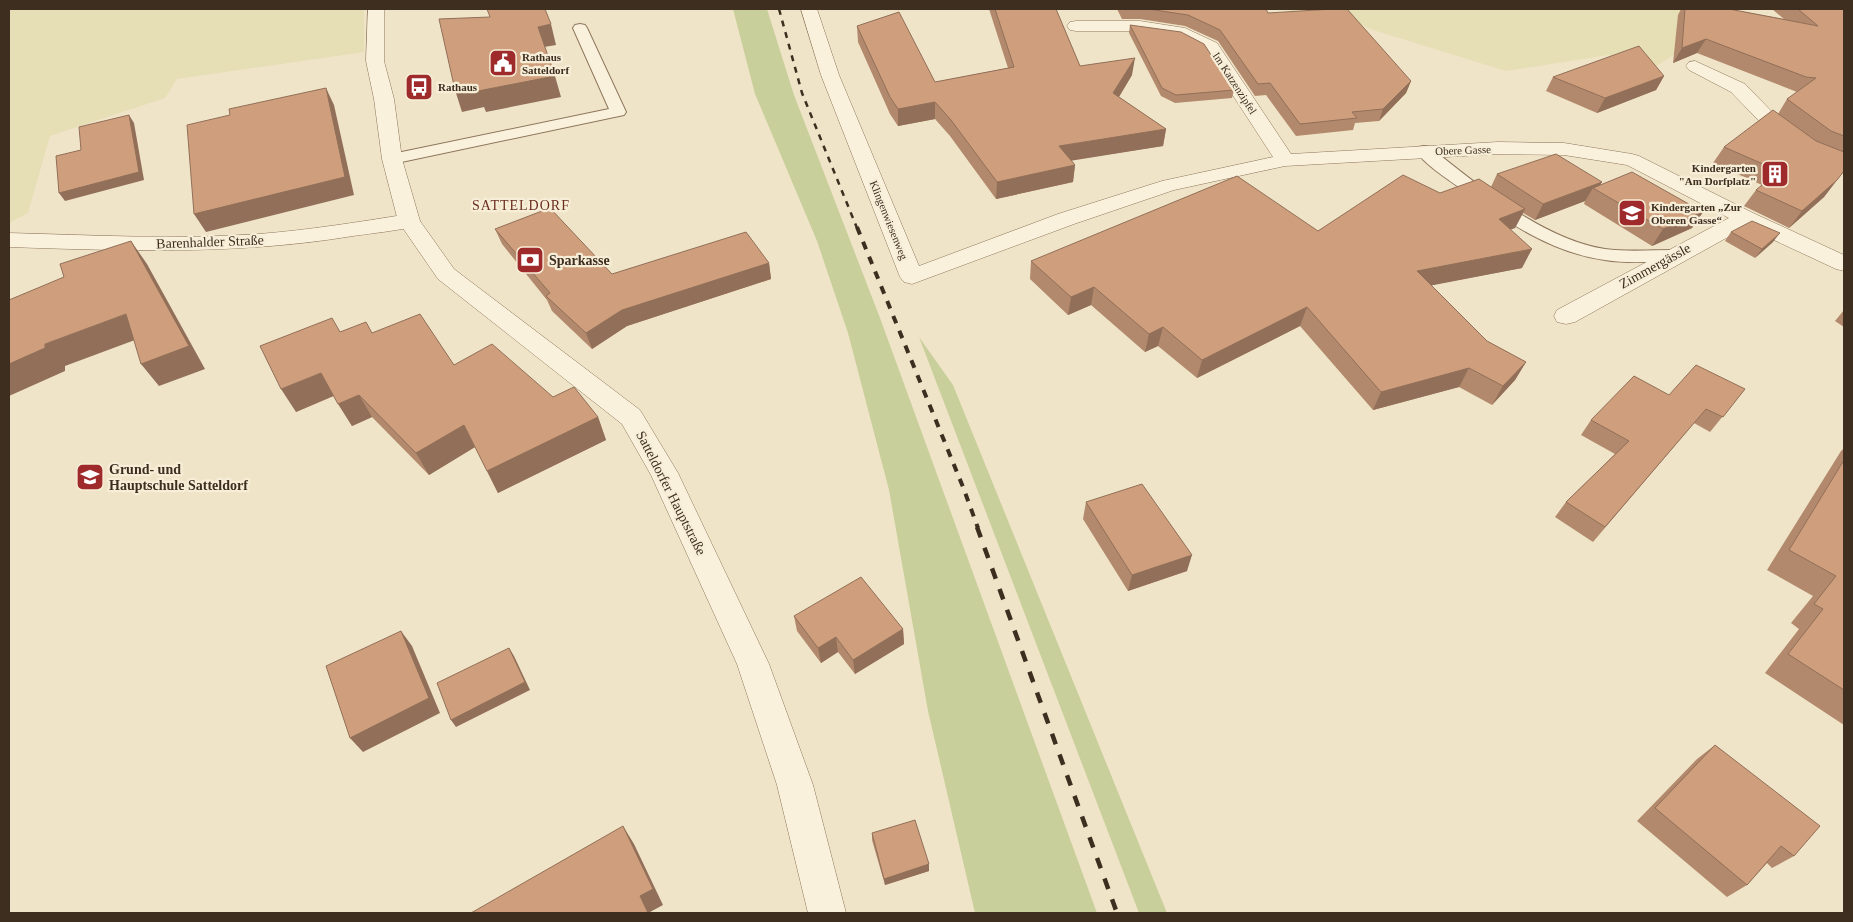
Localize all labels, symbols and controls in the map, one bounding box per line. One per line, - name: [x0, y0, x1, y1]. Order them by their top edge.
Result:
- public building icon: Rathaus Satteldorf: [488, 48, 518, 78]
- street label: Im Katzenzipfel: [1211, 50, 1259, 116]
- place label: Rathaus Satteldorf: [522, 51, 569, 76]
- bus stop icon: Rathaus: [404, 72, 434, 102]
- place label: Rathaus: [438, 81, 478, 93]
- street label: Obere Gasse: [1435, 143, 1491, 157]
- building icon: Kindergarten "Am Dorfplatz": [1760, 159, 1790, 189]
- place label: Kindergarten "Am Dorfplatz": [1679, 162, 1756, 187]
- street label: Klingenwiesenweg: [868, 179, 911, 262]
- district label: SATTELDORF: [472, 198, 570, 213]
- school or university icon: Kindergarten „Zur Oberen Gasse“: [1617, 198, 1647, 228]
- place label: Kindergarten „Zur Oberen Gasse“: [1651, 201, 1742, 226]
- street label: Barenhalder Straße: [156, 233, 264, 251]
- street label: Zimmergässle: [1617, 240, 1693, 292]
- bank icon: Sparkasse: [515, 245, 545, 275]
- place label: Sparkasse: [549, 253, 610, 268]
- street label: Satteldorfer Hauptstraße: [633, 428, 709, 558]
- school or university icon: Grund- und Hauptschule Satteldorf: [75, 462, 105, 492]
- place label: Grund- und Hauptschule Satteldorf: [109, 462, 248, 493]

